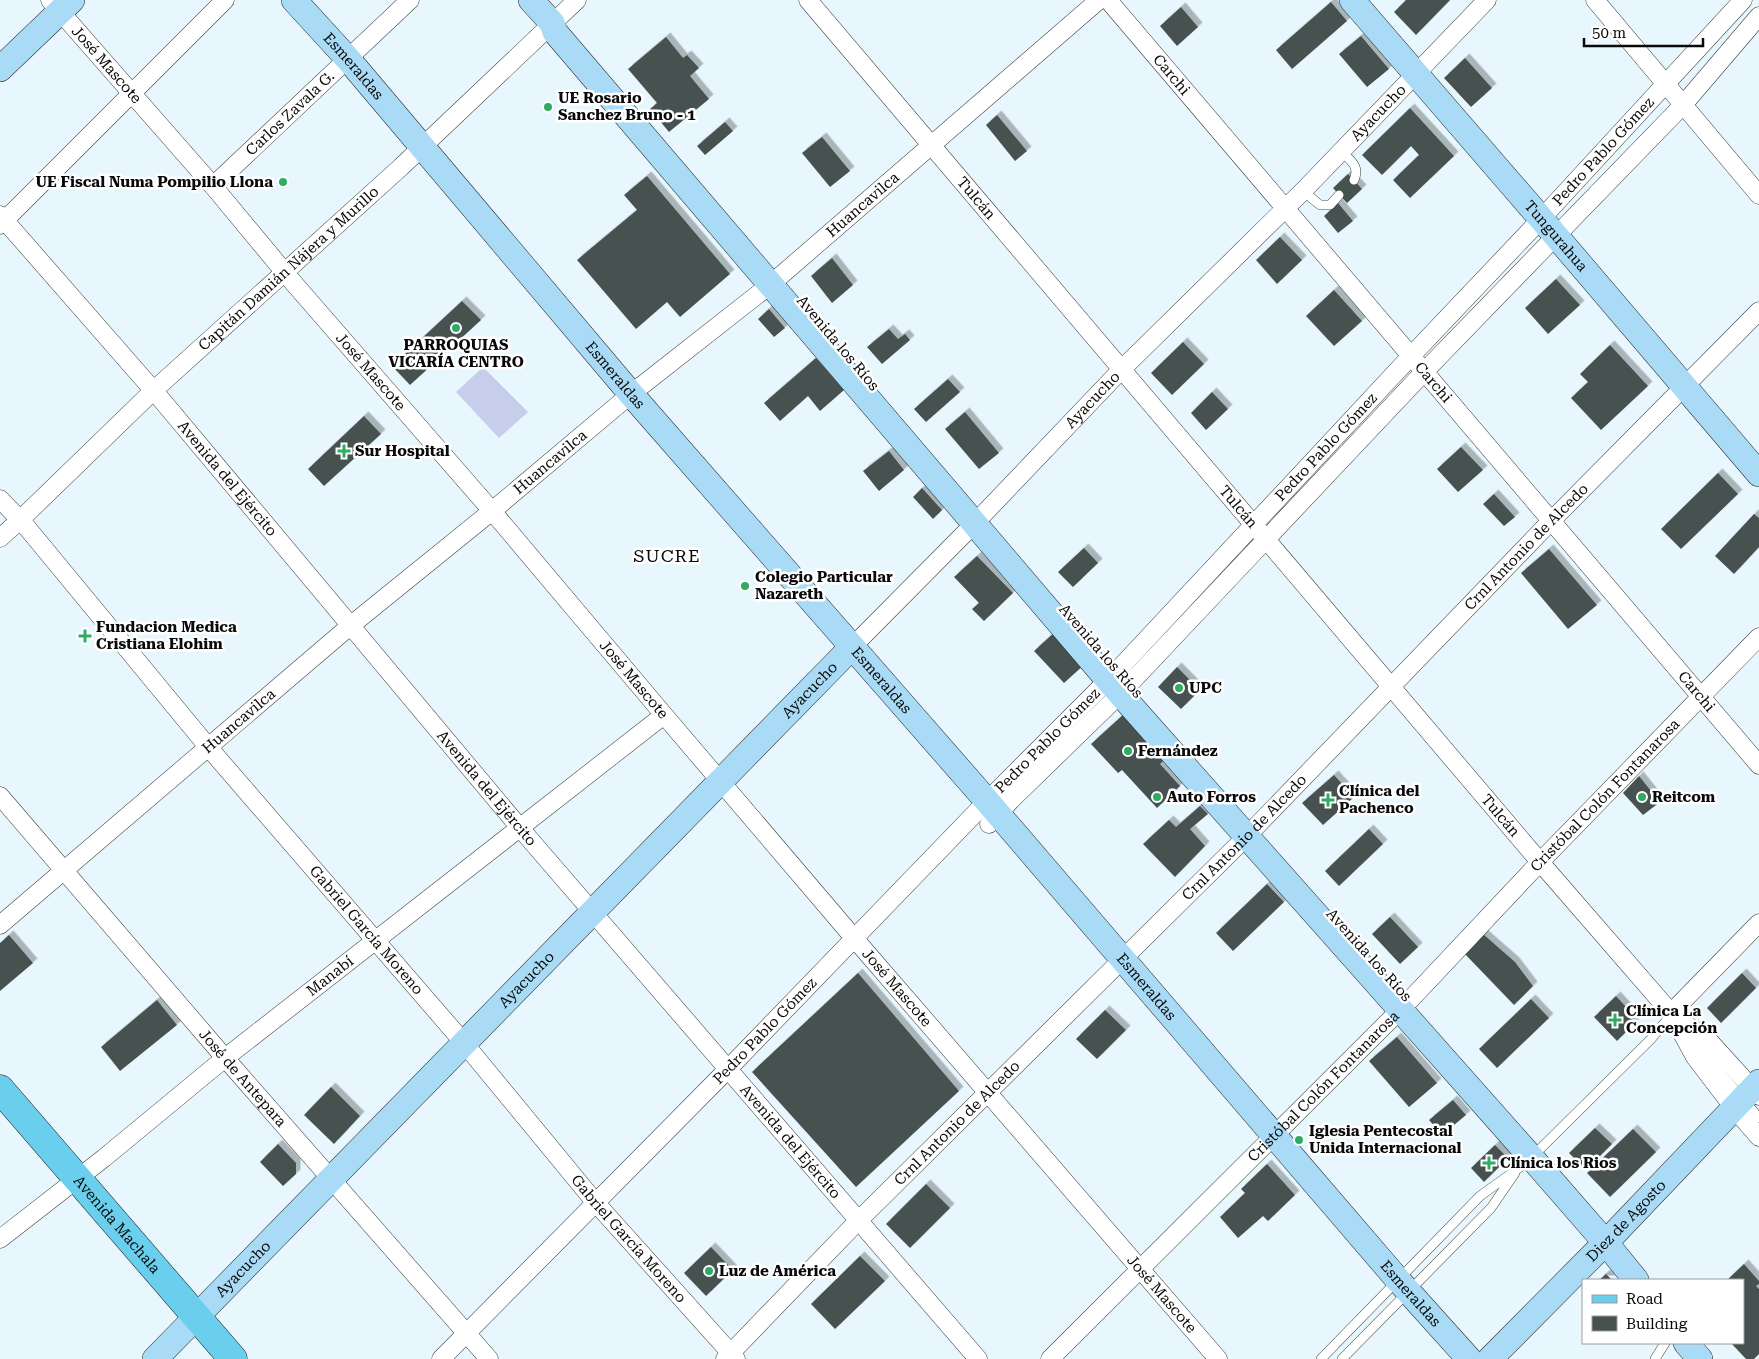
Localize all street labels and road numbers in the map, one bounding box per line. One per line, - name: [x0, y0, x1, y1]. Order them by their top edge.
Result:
- street label: José Mascote: [68, 22, 146, 107]
- street label: Esmeraldas: [320, 29, 387, 103]
- street label: Carchi: [1149, 51, 1194, 99]
- street label: Carlos Zavala G.: [242, 67, 338, 159]
- street label: Ayacucho: [1347, 81, 1410, 145]
- street label: Pedro Pablo Gómez: [1549, 94, 1658, 210]
- street label: Huancavilca: [823, 168, 903, 241]
- street label: Tulcán: [953, 173, 1000, 223]
- street label: Capitán Damián Nájera y Murillo: [195, 182, 383, 355]
- street label: Tungurahua: [1520, 197, 1591, 275]
- street label: Avenida los Ríos: [793, 292, 883, 394]
- street label: José Mascote: [332, 329, 409, 414]
- street label: Esmeraldas: [582, 338, 649, 413]
- street label: Carchi: [1411, 358, 1456, 407]
- street label: Ayacucho: [1061, 368, 1124, 432]
- street label: Pedro Pablo Gómez: [1271, 389, 1381, 505]
- street label: Avenida del Ejército: [174, 417, 281, 540]
- street label: Huancavilca: [510, 426, 590, 498]
- street label: Crnl Antonio de Alcedo: [1461, 480, 1592, 614]
- street label: Tulcán: [1215, 482, 1262, 532]
- street label: Avenida los Ríos: [1055, 600, 1147, 702]
- street label: José Mascote: [596, 636, 672, 722]
- street label: Esmeraldas: [848, 643, 915, 717]
- street label: Ayacucho: [778, 658, 841, 722]
- street label: Carchi: [1674, 667, 1719, 716]
- street label: Pedro Pablo Gómez: [991, 684, 1104, 797]
- street label: Huancavilca: [199, 685, 279, 757]
- street label: Cristóbal Colón Fontanarosa: [1526, 715, 1683, 876]
- street label: Avenida del Ejército: [433, 727, 540, 850]
- street label: Crnl Antonio de Alcedo: [1178, 771, 1310, 904]
- street label: Tulcán: [1478, 791, 1524, 841]
- street label: Gabriel García Moreno: [306, 862, 427, 998]
- street label: Avenida los Ríos: [1323, 905, 1415, 1005]
- street label: José Mascote: [858, 945, 935, 1030]
- street label: Ayacucho: [495, 948, 558, 1011]
- street label: Esmeraldas: [1113, 950, 1180, 1024]
- street label: Manabí: [303, 952, 357, 1000]
- street label: Pedro Pablo Gómez: [709, 974, 820, 1088]
- street label: Cristóbal Colón Fontanarosa: [1244, 1007, 1403, 1166]
- street label: José de Antepara: [195, 1025, 290, 1131]
- street label: Crnl Antonio de Alcedo: [890, 1057, 1024, 1189]
- street label: Avenida del Ejército: [736, 1081, 845, 1202]
- street label: Gabriel García Moreno: [567, 1171, 690, 1306]
- street label: Avenida Machala: [70, 1172, 164, 1277]
- street label: Diez de Agosto: [1583, 1176, 1670, 1266]
- street label: Ayacucho: [212, 1237, 275, 1301]
- street label: José Mascote: [1123, 1251, 1200, 1337]
- street label: Esmeraldas: [1376, 1257, 1445, 1331]

